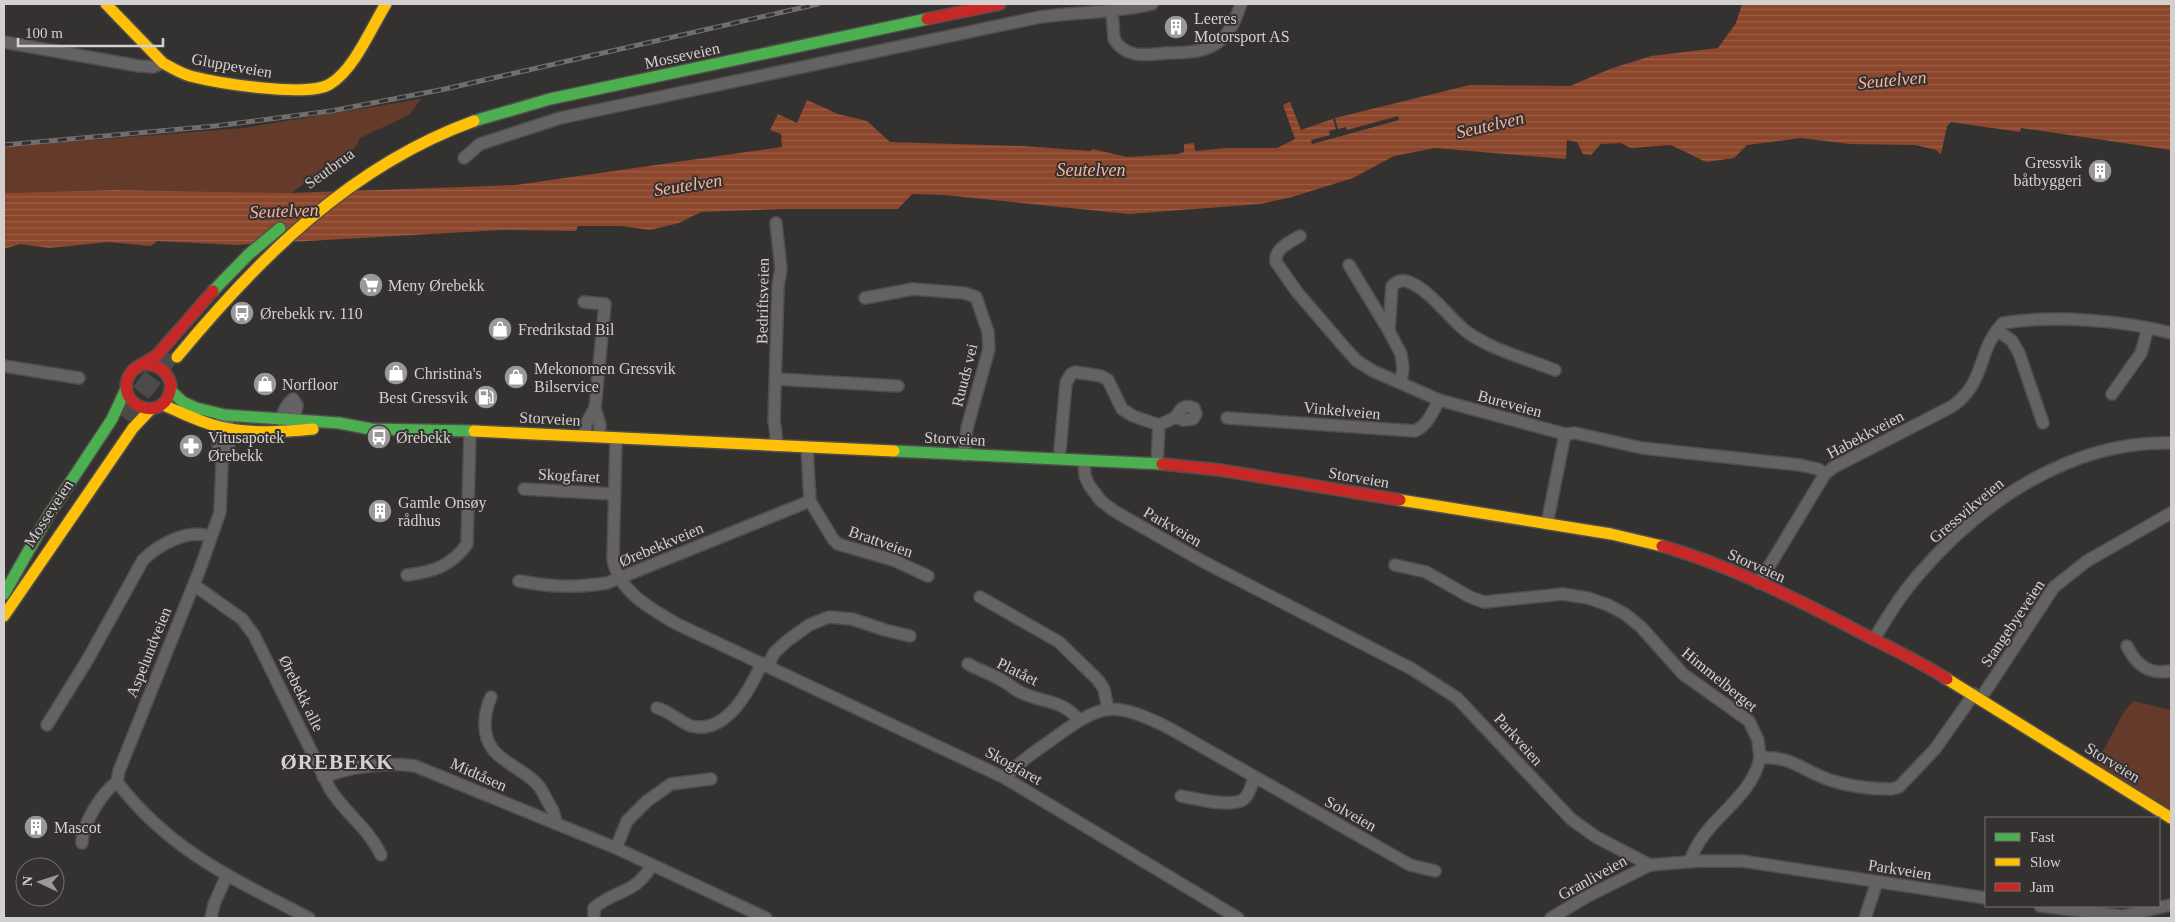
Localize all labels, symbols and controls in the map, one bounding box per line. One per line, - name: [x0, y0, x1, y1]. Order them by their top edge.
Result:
- place label: Leeres Motorsport AS: [1194, 10, 1290, 46]
- building icon: Leeres Motorsport AS: [1163, 14, 1189, 40]
- scale bar: [18, 15, 162, 47]
- text: 100 m: [25, 25, 63, 41]
- street label: Mosseveien: [643, 39, 721, 72]
- street label: Gluppeveien: [190, 50, 274, 82]
- water label: Seutelven: [1857, 67, 1927, 93]
- water label: Seutelven: [1454, 107, 1526, 143]
- street label: Seutbrua: [301, 145, 357, 192]
- place label: Gressvik båtbyggeri: [2014, 154, 2083, 190]
- building icon: Gressvik båtbyggeri: [2087, 158, 2113, 184]
- water label: Seutelven: [1057, 160, 1125, 180]
- water label: Seutelven: [652, 170, 724, 200]
- water label: Seutelven: [249, 200, 319, 222]
- street label: Bedriftsveien: [753, 258, 772, 344]
- supermarket icon: Meny Ørebekk: [358, 272, 384, 298]
- place label: Meny Ørebekk: [388, 277, 484, 295]
- bus stop icon: Ørebekk rv. 110: [229, 300, 255, 326]
- place label: Ørebekk rv. 110: [260, 305, 363, 322]
- shop icon: Fredrikstad Bil: [487, 316, 513, 342]
- place label: Fredrikstad Bil: [518, 321, 615, 338]
- street label: Ruuds vei: [948, 341, 981, 408]
- shop icon: Christina's: [383, 360, 409, 386]
- place label: Mekonomen Gressvik Bilservice: [534, 360, 676, 395]
- shop icon: Mekonomen Gressvik Bilservice: [503, 364, 529, 390]
- place label: Christina's: [414, 365, 482, 382]
- shop icon: Norfloor: [252, 371, 278, 397]
- place label: Norfloor: [282, 376, 339, 393]
- fuel station icon: Best Gressvik: [473, 384, 499, 410]
- street label: Bureveien: [1476, 387, 1544, 420]
- place label: Best Gressvik: [379, 389, 468, 406]
- street label: Vinkelveien: [1303, 399, 1381, 422]
- street label: Habekkveien: [1824, 407, 1906, 462]
- street label: Storveien: [519, 408, 581, 429]
- bus stop icon: Ørebekk: [366, 424, 392, 450]
- street label: Storveien: [924, 428, 986, 449]
- place label: Vitusapotek Ørebekk: [208, 429, 284, 464]
- place label: Ørebekk: [396, 429, 451, 446]
- pharmacy icon: Vitusapotek Ørebekk: [178, 433, 204, 459]
- street label: Storveien: [1327, 464, 1391, 491]
- street label: Skogfaret: [537, 465, 601, 487]
- street label: Gressvikveien: [1926, 474, 2007, 546]
- street label: Mosseveien: [20, 477, 76, 550]
- place label: Gamle Onsøy rådhus: [398, 494, 486, 529]
- building icon: Gamle Onsøy rådhus: [367, 498, 393, 524]
- street label: Parkveien: [1141, 503, 1205, 550]
- street label: Ørebekkveien: [617, 519, 706, 570]
- street label: Brattveien: [847, 523, 915, 560]
- street label: Storveien: [1725, 545, 1788, 586]
- street label: Stangebyeveien: [1977, 577, 2049, 671]
- street label: Aspelundveien: [123, 605, 175, 700]
- street label: Himmelberget: [1678, 644, 1761, 716]
- street label: Ørebekk alle: [276, 653, 327, 734]
- street label: Platået: [994, 654, 1042, 689]
- street label: Parkveien: [1491, 710, 1546, 769]
- street label: Storveien: [2082, 739, 2143, 786]
- street label: Skogfaret: [982, 743, 1046, 789]
- district label: ØREBEKK: [280, 750, 394, 774]
- street label: Midtåsen: [448, 755, 509, 794]
- street label: Solveien: [1322, 792, 1379, 834]
- building icon: Mascot: [23, 814, 49, 840]
- legend: [1985, 817, 2160, 907]
- place label: Mascot: [54, 819, 102, 836]
- text: Fast: [2030, 829, 2056, 845]
- street label: Granliveien: [1555, 852, 1629, 903]
- text: Slow: [2030, 854, 2061, 870]
- street label: Parkveien: [1867, 856, 1933, 883]
- north arrow: [15, 857, 65, 907]
- text: N: [20, 876, 35, 887]
- text: Jam: [2030, 879, 2054, 895]

